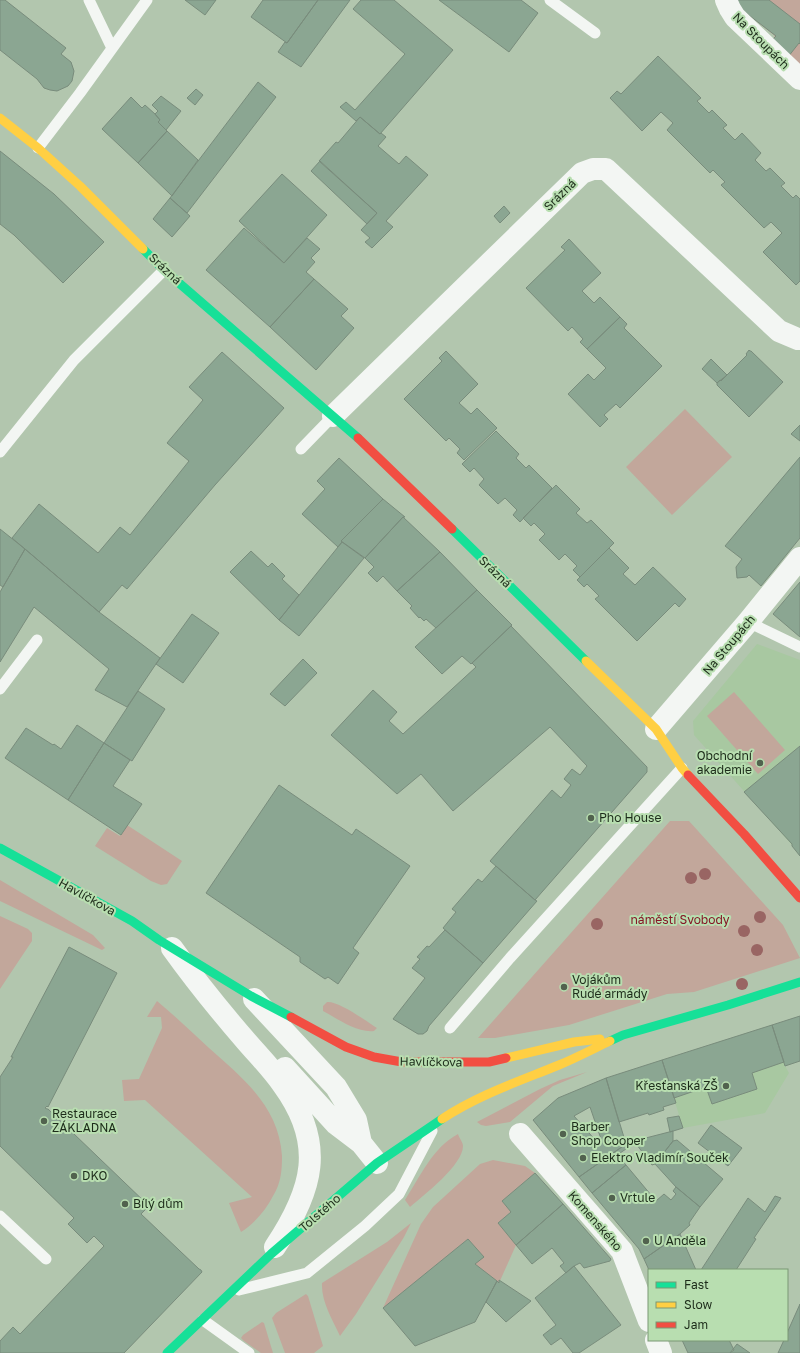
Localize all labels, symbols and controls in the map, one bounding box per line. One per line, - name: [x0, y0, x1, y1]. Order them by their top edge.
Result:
- street label: Na Stoupách: [730, 9, 793, 72]
- street label: Srázná: [540, 176, 579, 214]
- street label: Srázná: [146, 250, 185, 288]
- street label: Srázná: [476, 553, 515, 591]
- street label: Na Stoupách: [699, 612, 758, 678]
- place label: Obchodní akademie: [697, 748, 753, 777]
- marker: Obchodní akademie: [755, 758, 765, 768]
- place label: Pho House: [599, 810, 661, 825]
- marker: Pho House: [586, 813, 596, 823]
- street label: Havlíčkova: [56, 875, 118, 918]
- park label: náměstí Svobody: [630, 912, 730, 927]
- place label: Vojákům Rudé armády: [572, 972, 648, 1001]
- marker: Vojákům Rudé armády: [559, 982, 569, 992]
- street label: Havlíčkova: [400, 1053, 462, 1070]
- place label: Křesťanská ZŠ: [635, 1078, 718, 1093]
- marker: Křesťanská ZŠ: [721, 1081, 731, 1091]
- place label: Restaurace ZÁKLADNA: [52, 1106, 117, 1135]
- marker: Restaurace ZÁKLADNA: [39, 1116, 49, 1126]
- place label: Barber Shop Cooper: [571, 1119, 646, 1148]
- marker: Barber Shop Cooper: [558, 1129, 568, 1139]
- place label: Elektro Vladimír Souček: [591, 1150, 729, 1165]
- marker: Elektro Vladimír Souček: [578, 1153, 588, 1163]
- place label: DKO: [82, 1168, 107, 1183]
- marker: DKO: [69, 1171, 79, 1181]
- street label: Komenského: [565, 1188, 626, 1254]
- place label: Vrtule: [620, 1190, 655, 1205]
- street label: Tolstého: [296, 1191, 344, 1235]
- marker: Vrtule: [607, 1193, 617, 1203]
- place label: Bílý dům: [133, 1196, 183, 1211]
- marker: Bílý dům: [120, 1199, 130, 1209]
- place label: U Anděla: [654, 1233, 706, 1248]
- marker: U Anděla: [641, 1236, 651, 1246]
- legend: [648, 1269, 788, 1341]
- text: Fast: [684, 1277, 709, 1292]
- text: Slow: [684, 1297, 712, 1312]
- text: Jam: [684, 1317, 708, 1332]

